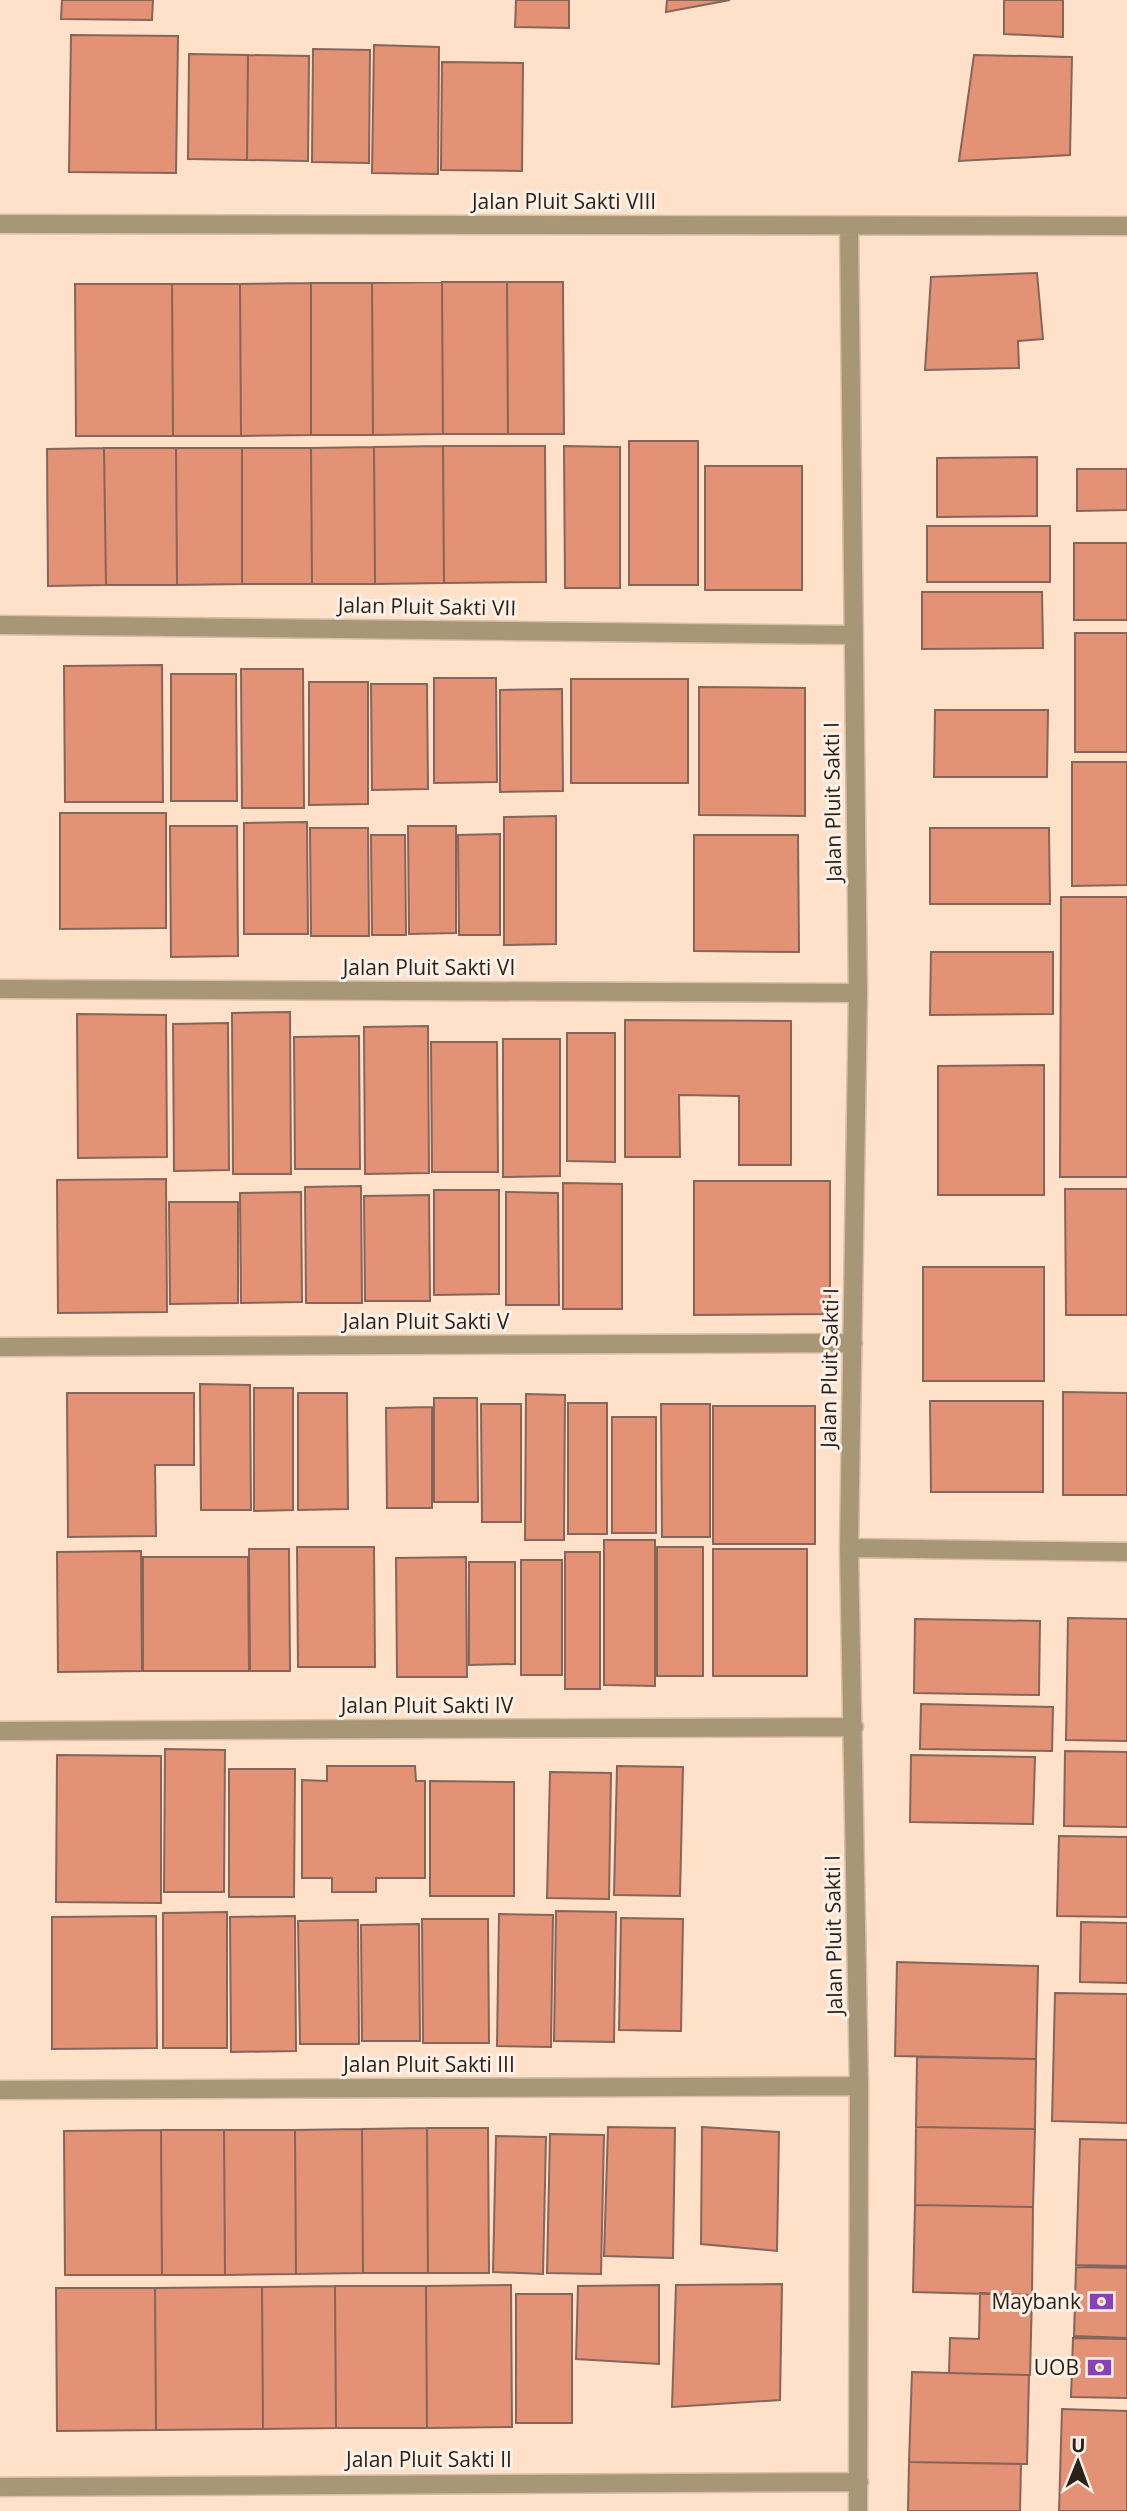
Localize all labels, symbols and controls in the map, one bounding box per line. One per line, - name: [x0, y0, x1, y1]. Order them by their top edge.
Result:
- street label: Jalan Pluit Sakti VIII: [470, 187, 656, 215]
- street label: Jalan Pluit Sakti VII: [336, 590, 516, 622]
- street label: Jalan Pluit Sakti I: [817, 722, 847, 884]
- street label: Jalan Pluit Sakti VI: [341, 953, 515, 981]
- street label: Jalan Pluit Sakti I: [814, 1288, 844, 1450]
- street label: Jalan Pluit Sakti V: [341, 1307, 510, 1335]
- street label: Jalan Pluit Sakti IV: [339, 1691, 514, 1719]
- street label: Jalan Pluit Sakti I: [818, 1855, 848, 2017]
- street label: Jalan Pluit Sakti III: [341, 2050, 515, 2078]
- place label: Maybank: [991, 2287, 1081, 2315]
- bank icon: Maybank: [1087, 2288, 1115, 2316]
- place label: UOB: [1034, 2353, 1079, 2381]
- bank icon: UOB: [1085, 2354, 1113, 2382]
- north arrow: [1043, 2427, 1113, 2497]
- text: U: [1071, 2432, 1086, 2458]
- street label: Jalan Pluit Sakti II: [344, 2445, 512, 2473]

